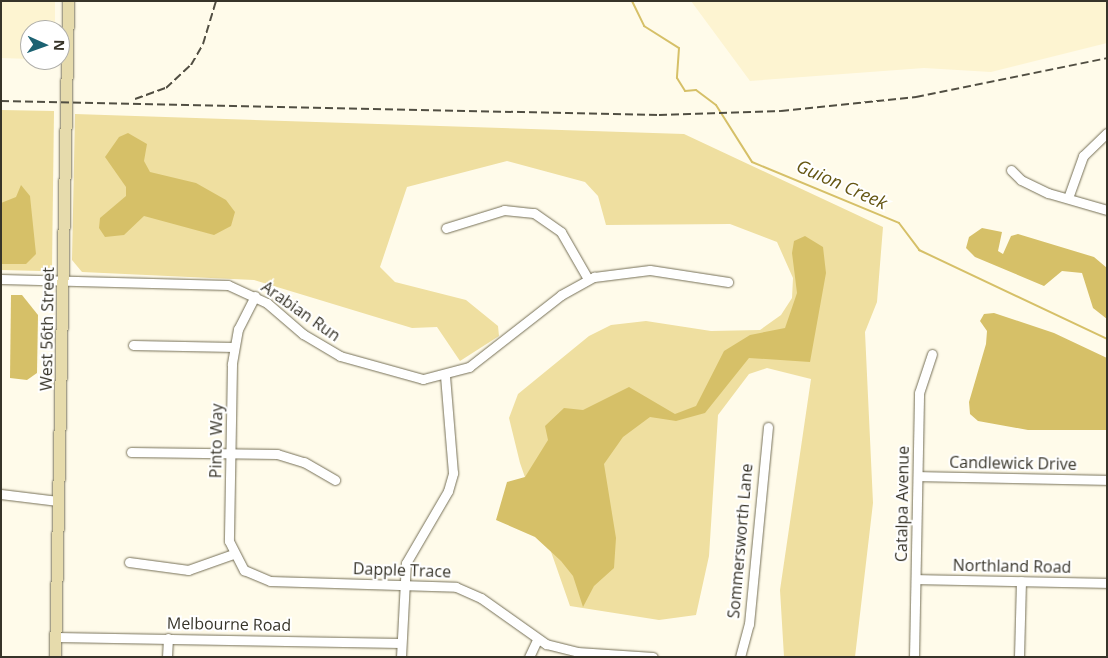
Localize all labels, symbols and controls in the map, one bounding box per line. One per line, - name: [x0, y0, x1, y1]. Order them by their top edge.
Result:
- north arrow: [20, 20, 70, 70]
- text: N: [50, 39, 69, 52]
- water label: Guion Creek: [793, 154, 891, 214]
- street label: West 56th Street: [36, 267, 58, 391]
- street label: Arabian Run: [258, 277, 344, 345]
- street label: Pinto Way: [206, 404, 226, 478]
- street label: Catalpa Avenue: [891, 446, 913, 562]
- street label: Candlewick Drive: [949, 452, 1077, 474]
- street label: Sommersworth Lane: [724, 463, 756, 619]
- street label: Northland Road: [953, 555, 1071, 577]
- street label: Dapple Trace: [353, 559, 451, 581]
- street label: Melbourne Road: [167, 613, 291, 635]

